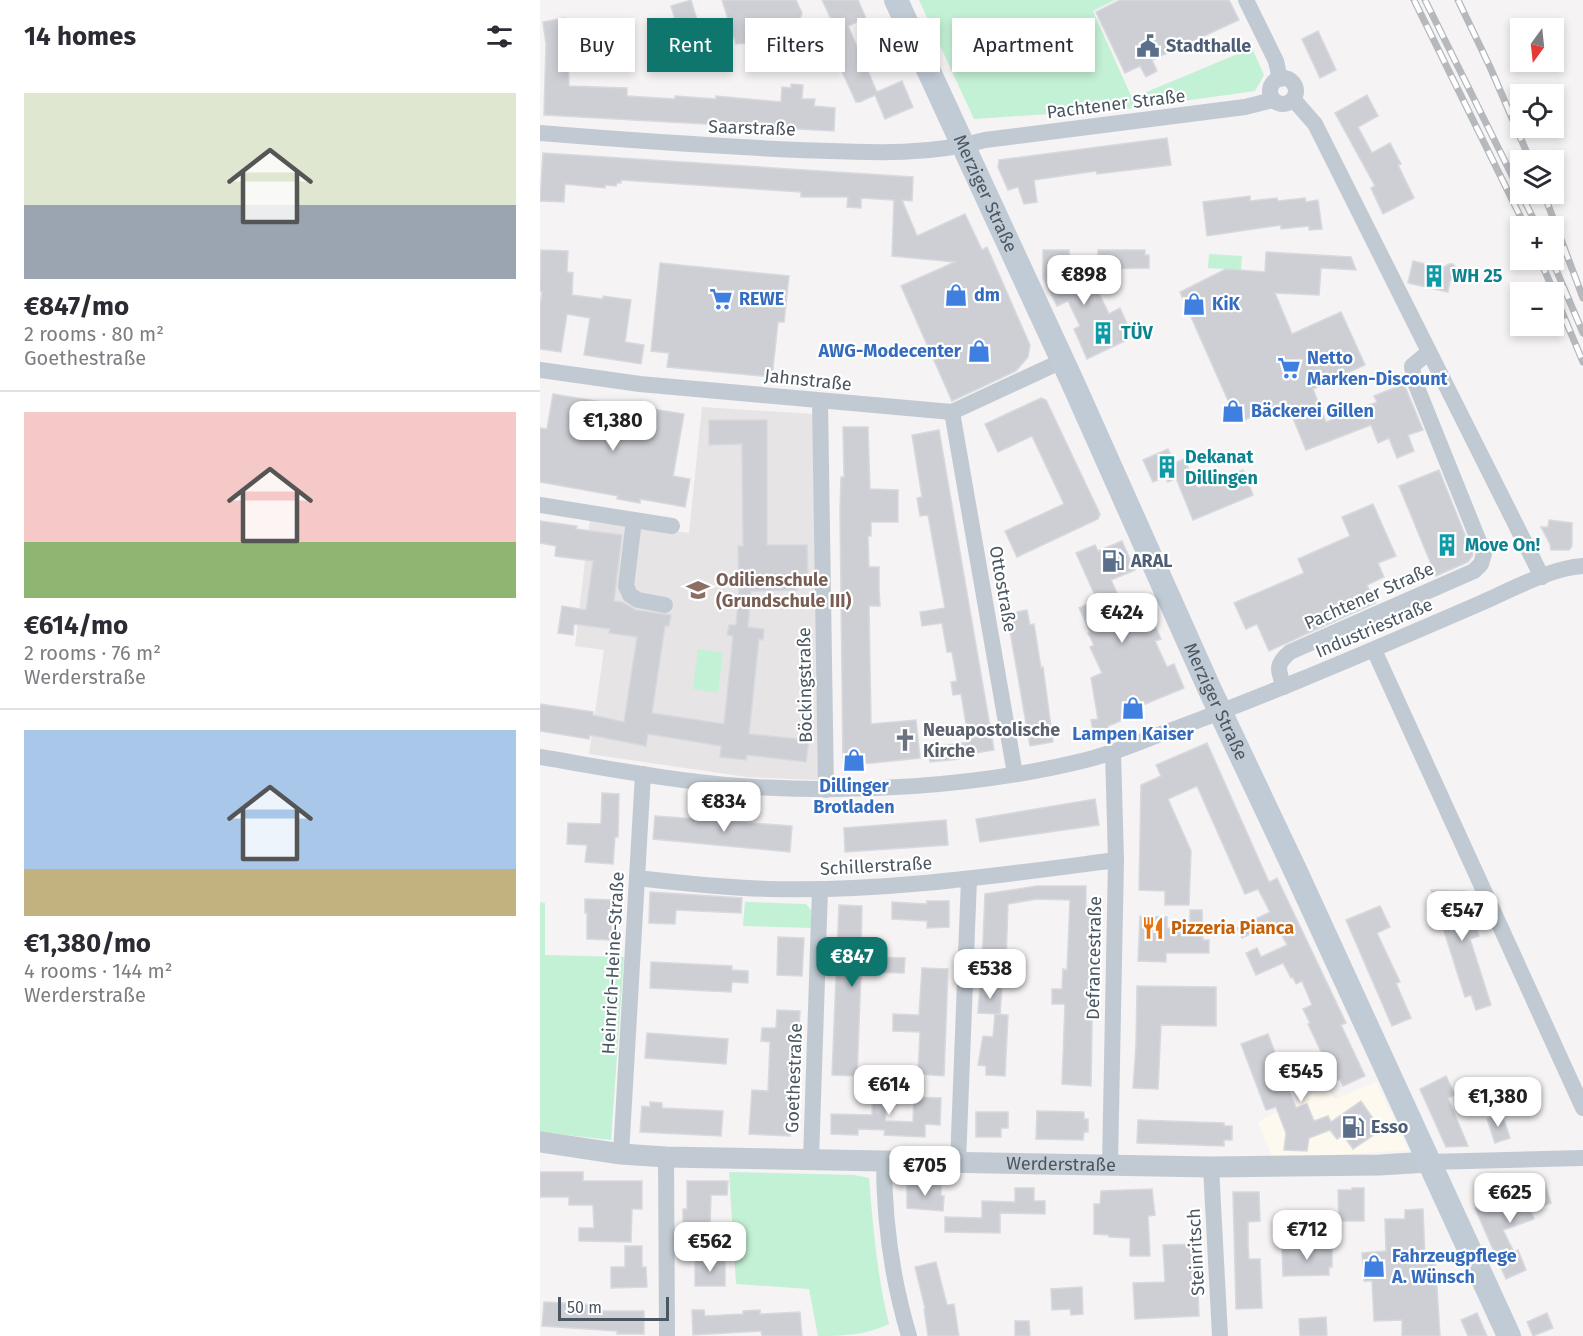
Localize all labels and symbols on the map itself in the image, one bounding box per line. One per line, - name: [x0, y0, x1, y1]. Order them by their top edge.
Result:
- north arrow: [1510, 18, 1564, 72]
- public building icon: Stadthalle: [1135, 33, 1161, 59]
- place label: Stadthalle: [1166, 35, 1251, 57]
- street label: Pachtener Straße: [1045, 85, 1187, 123]
- street label: Saarstraße: [708, 115, 796, 141]
- street label: Merziger Straße: [949, 131, 1022, 256]
- pin: €898: [1048, 255, 1120, 306]
- building icon: WH 25: [1421, 263, 1447, 289]
- place label: WH 25: [1452, 265, 1503, 287]
- shop icon: dm: [943, 282, 969, 308]
- place label: dm: [974, 284, 1000, 306]
- supermarket icon: REWE: [708, 286, 734, 312]
- place label: REWE: [739, 288, 784, 310]
- shop icon: KiK: [1181, 291, 1207, 317]
- place label: KiK: [1212, 293, 1240, 315]
- building icon: TÜV: [1090, 320, 1116, 346]
- place label: TÜV: [1121, 322, 1153, 344]
- shop icon: AWG-Modecenter: [966, 338, 992, 364]
- place label: AWG-Modecenter: [817, 340, 962, 362]
- place label: Netto Marken-Discount: [1307, 347, 1449, 390]
- supermarket icon: Netto Marken-Discount: [1276, 355, 1302, 381]
- street label: Jahnstraße: [763, 364, 853, 396]
- shop icon: Bäckerei Gillen: [1220, 398, 1246, 424]
- place label: Bäckerei Gillen: [1251, 400, 1374, 422]
- pin: €1,380: [564, 401, 662, 452]
- place label: Dekanat Dillingen: [1185, 446, 1258, 489]
- building icon: Dekanat Dillingen: [1154, 454, 1180, 480]
- building icon: Move On!: [1434, 532, 1460, 558]
- place label: Move On!: [1465, 534, 1540, 556]
- street label: Ottostraße: [985, 544, 1021, 634]
- fuel station icon: ARAL: [1100, 548, 1126, 574]
- place label: ARAL: [1130, 550, 1173, 572]
- street label: Pachtener Straße: [1301, 558, 1437, 634]
- place label: Odilienschule (Grundschule III): [716, 569, 851, 612]
- school or university icon: Odilienschule (Grundschule III): [685, 577, 711, 603]
- pin: €424: [1086, 593, 1158, 644]
- street label: Industriestraße: [1312, 593, 1436, 663]
- street label: Böckingstraße: [793, 627, 817, 743]
- street label: Merziger Straße: [1179, 639, 1253, 764]
- shop icon: Lampen Kaiser: [1120, 695, 1146, 721]
- place label: Neuapostolische Kirche: [923, 719, 1060, 762]
- place label: Lampen Kaiser: [1072, 723, 1195, 745]
- church icon: Neuapostolische Kirche: [892, 727, 918, 753]
- shop icon: Dillinger Brotladen: [841, 747, 867, 773]
- place label: Dillinger Brotladen: [813, 775, 895, 818]
- pin: €834: [688, 782, 760, 833]
- street label: Schillerstraße: [819, 852, 933, 880]
- street label: Heinrich-Heine-Straße: [597, 871, 629, 1055]
- pin: €547: [1426, 891, 1498, 942]
- street label: Defrancestraße: [1082, 896, 1106, 1020]
- restaurant icon: Pizzeria Pianca: [1140, 915, 1166, 941]
- place label: Pizzeria Pianca: [1171, 917, 1294, 939]
- pin: €847: [816, 937, 888, 988]
- pin: €538: [954, 949, 1026, 1000]
- street label: Goethestraße: [781, 1023, 807, 1133]
- pin: €545: [1265, 1052, 1337, 1103]
- pin: €614: [853, 1065, 925, 1116]
- pin: €1,380: [1449, 1077, 1547, 1128]
- fuel station icon: Esso: [1340, 1114, 1366, 1140]
- place label: Esso: [1371, 1116, 1408, 1138]
- pin: €705: [889, 1146, 961, 1197]
- street label: Werderstraße: [1006, 1152, 1116, 1176]
- pin: €625: [1474, 1173, 1546, 1224]
- street label: Steinritsch: [1183, 1208, 1209, 1296]
- pin: €712: [1271, 1210, 1343, 1261]
- pin: €562: [674, 1222, 746, 1273]
- place label: Fahrzeugpflege A. Wünsch: [1391, 1245, 1517, 1288]
- shop icon: Fahrzeugpflege A. Wünsch: [1361, 1253, 1387, 1279]
- scale bar: [558, 1294, 669, 1322]

